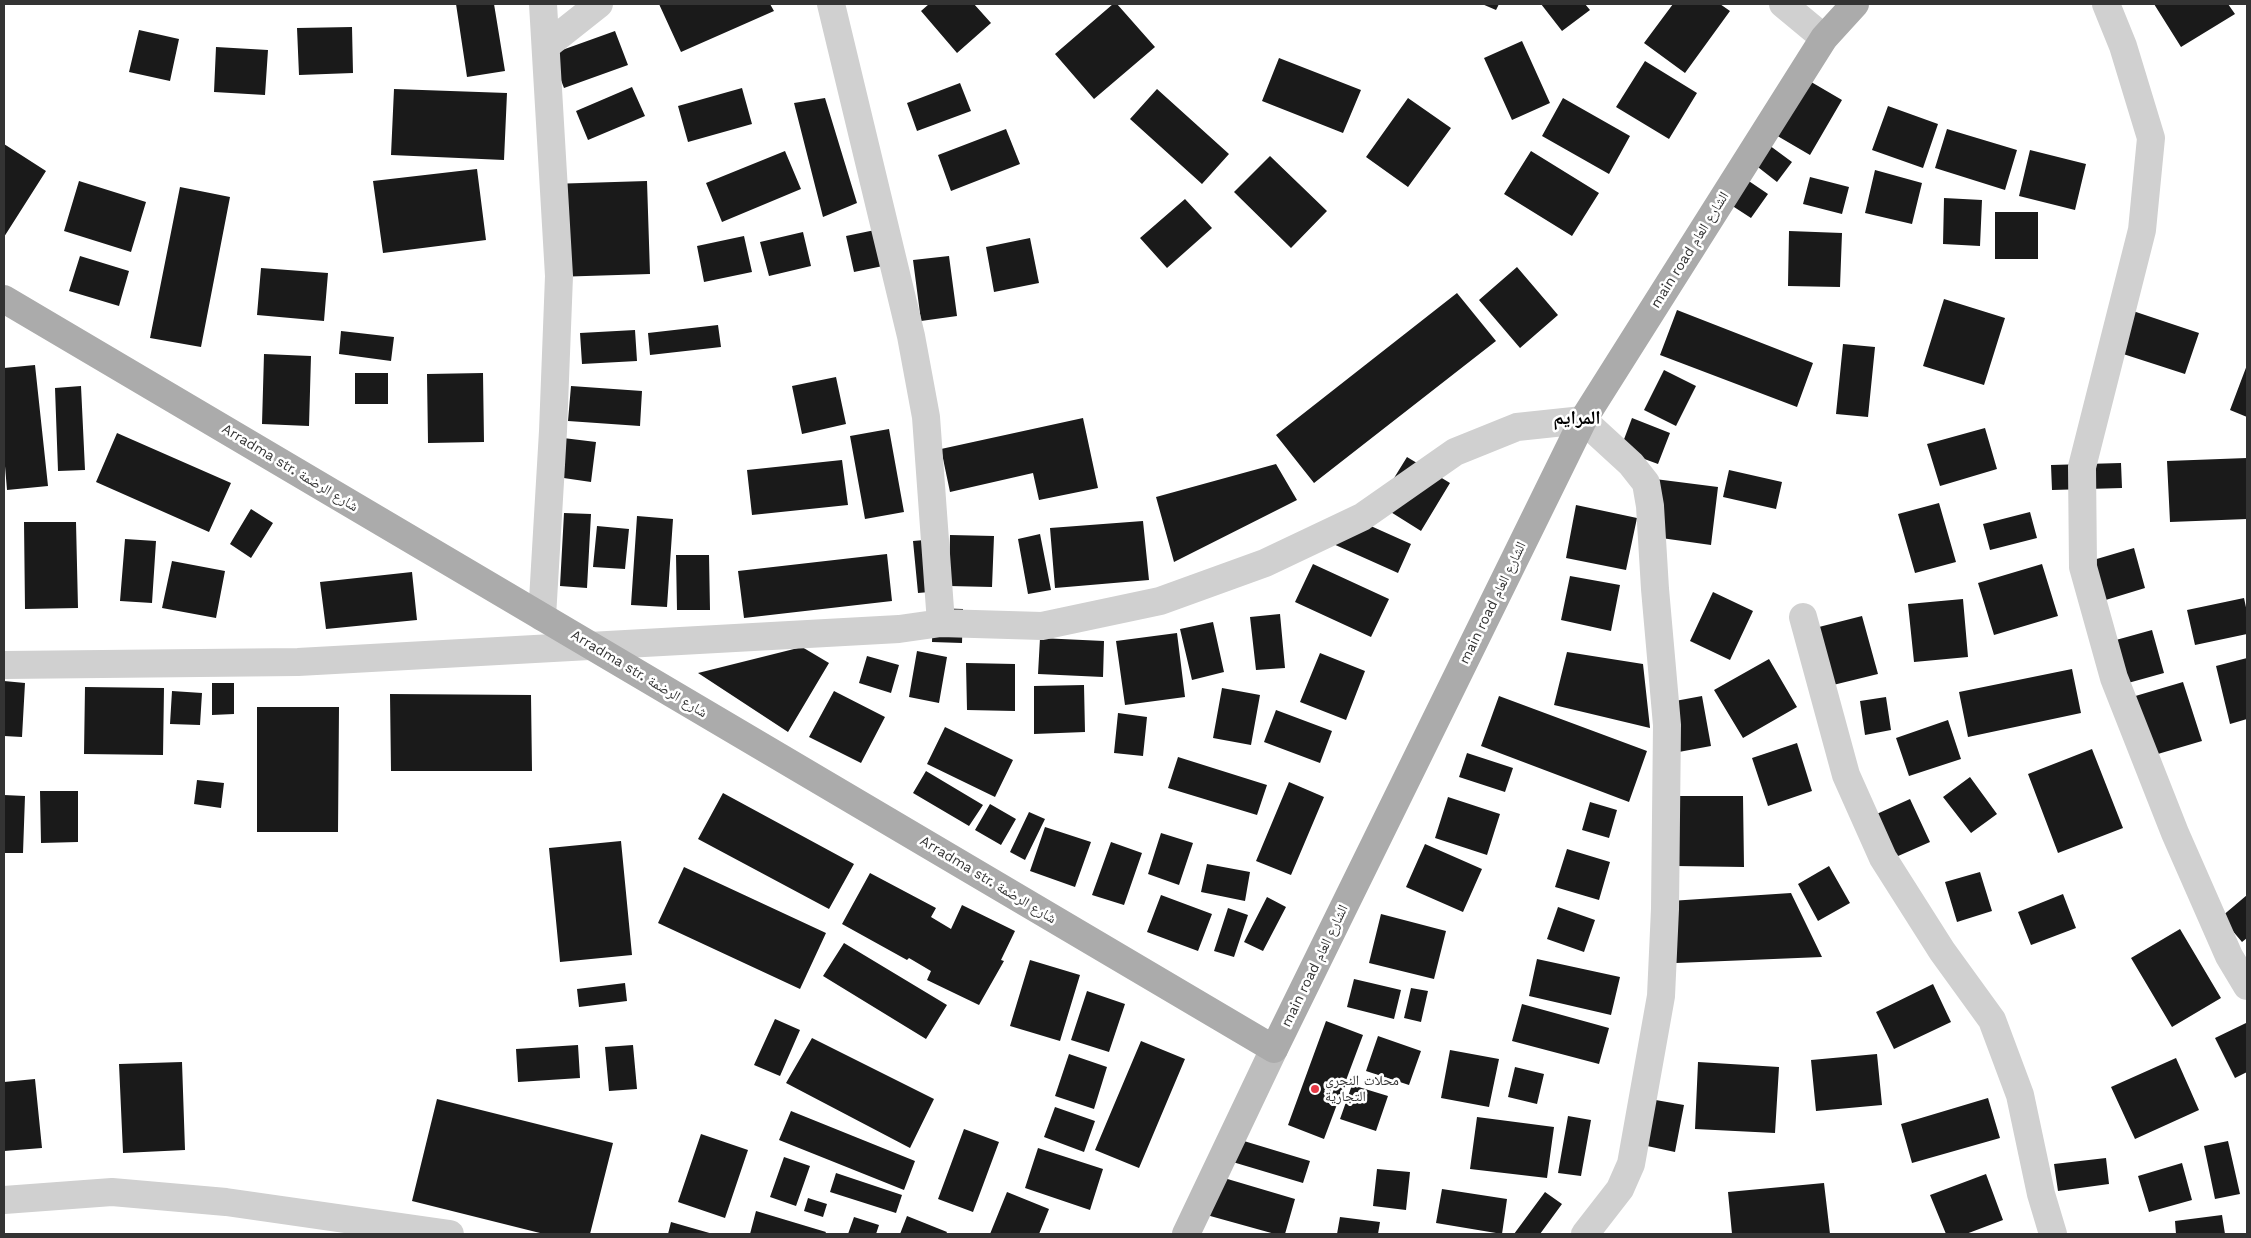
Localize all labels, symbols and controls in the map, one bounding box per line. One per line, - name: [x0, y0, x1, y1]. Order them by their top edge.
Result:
- street label: main road الشارع العام: [1647, 189, 1733, 311]
- district label: المرايم: [1553, 407, 1601, 429]
- street label: Arradma str. شارع الرضمة: [219, 421, 361, 515]
- street label: main road الشارع العام: [1456, 539, 1530, 667]
- street label: Arradma str. شارع الرضمة: [568, 627, 710, 721]
- street label: Arradma str. شارع الرضمة: [917, 833, 1059, 927]
- street label: main road الشارع العام: [1278, 902, 1352, 1030]
- place label: محلات النجري التجارية: [1325, 1073, 1399, 1106]
- marker: محلات النجري التجارية: [1309, 1083, 1321, 1095]

